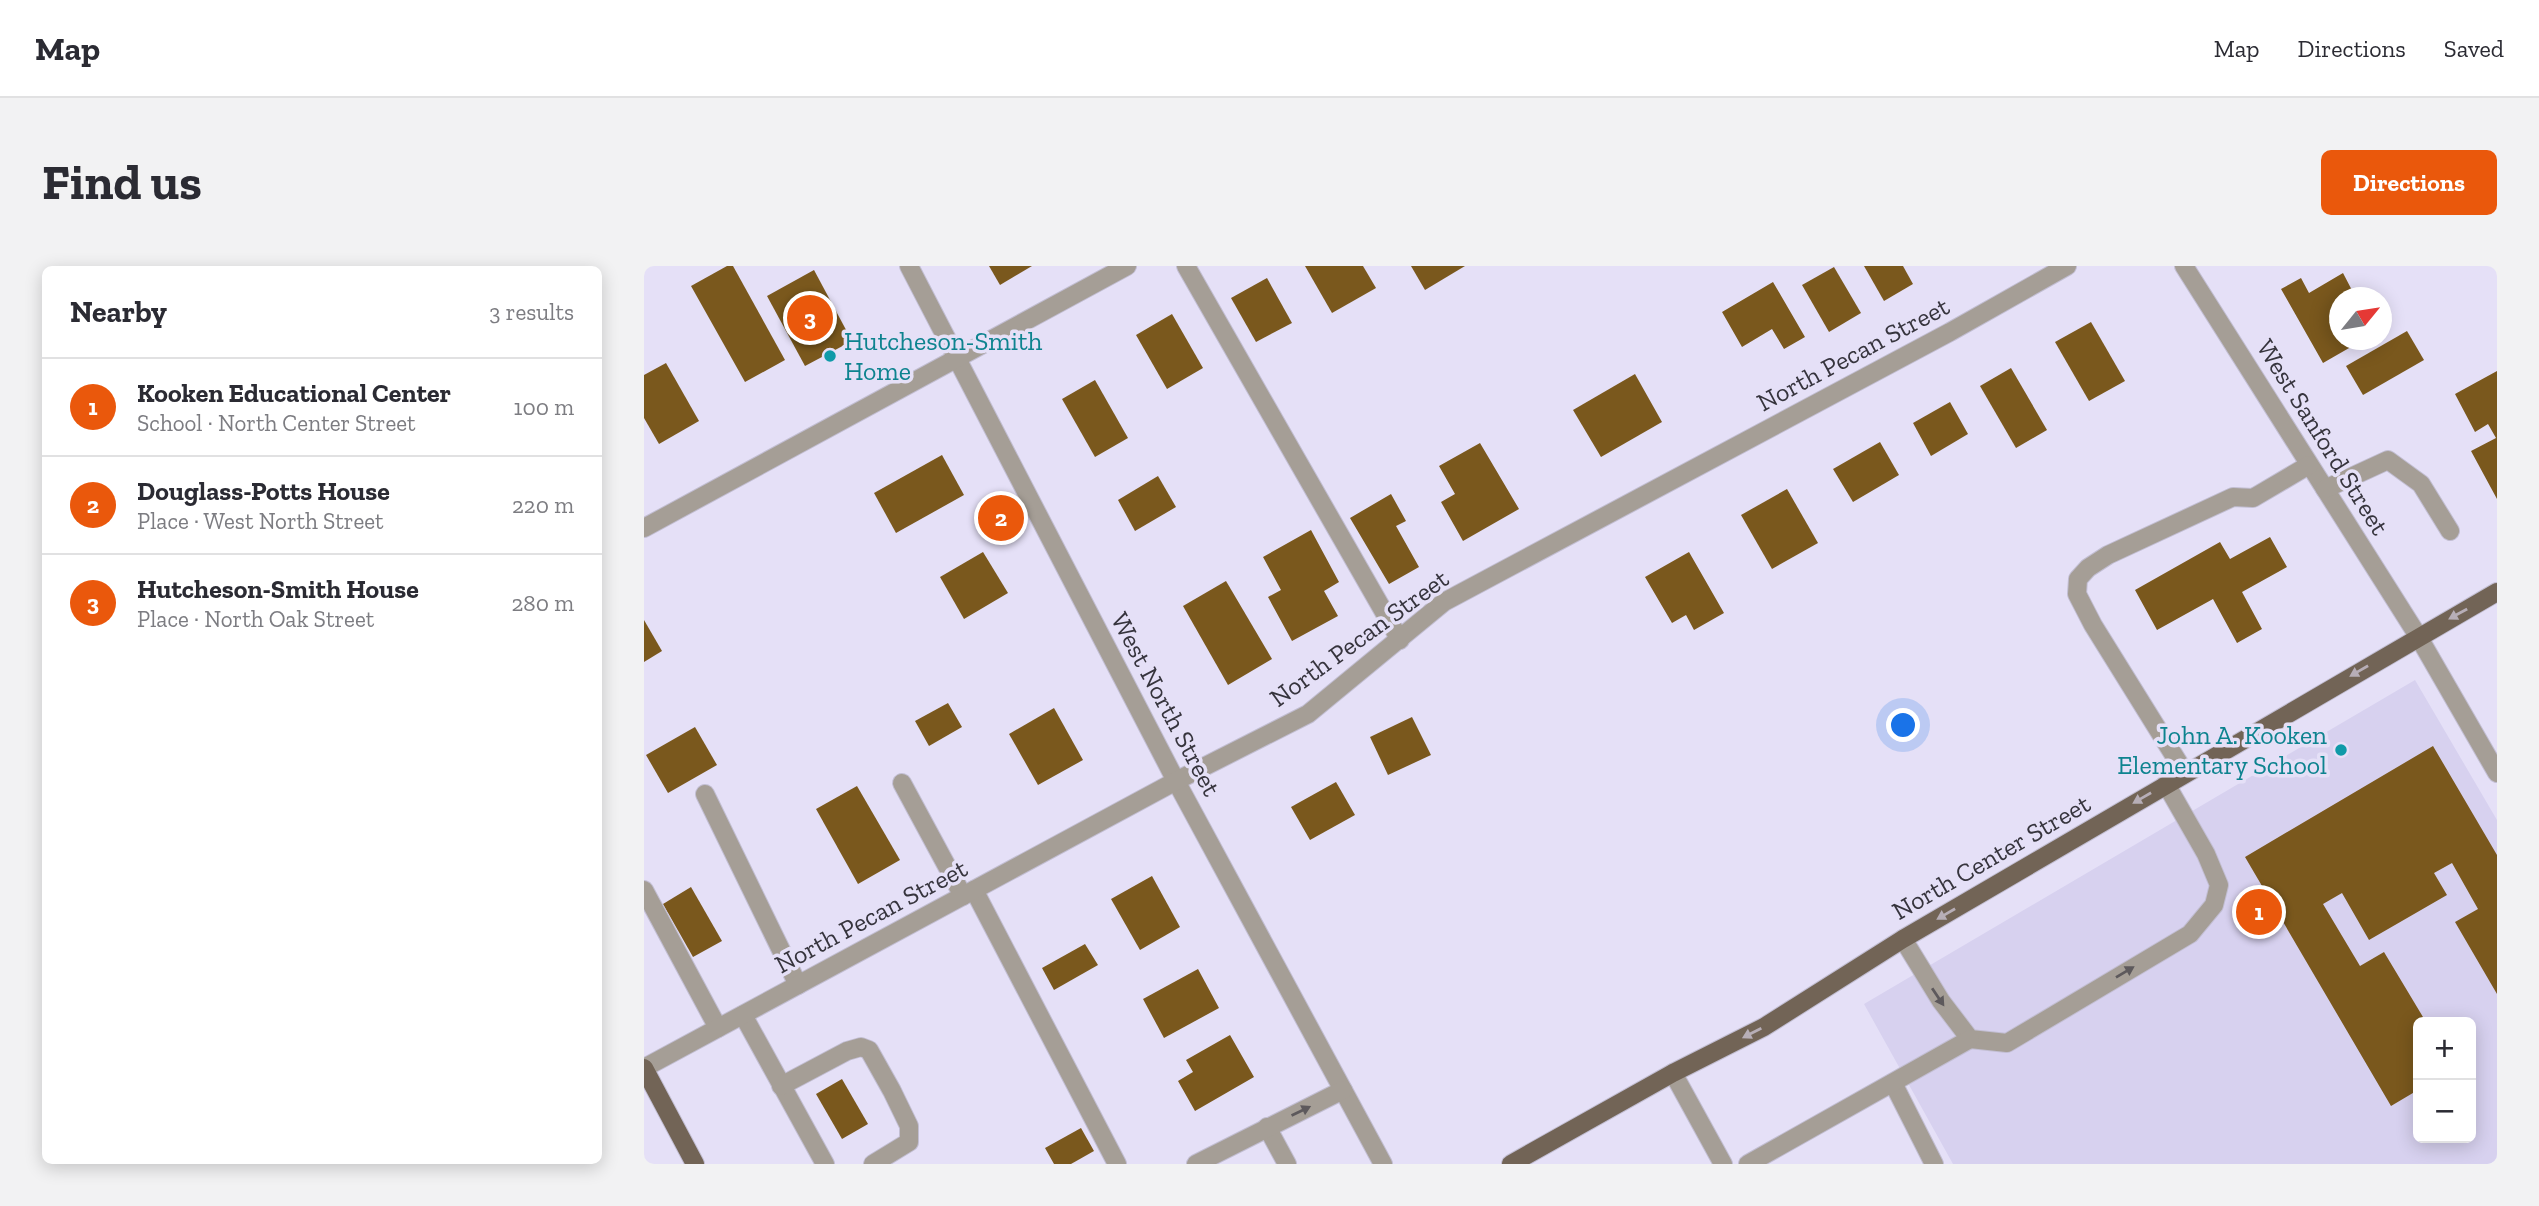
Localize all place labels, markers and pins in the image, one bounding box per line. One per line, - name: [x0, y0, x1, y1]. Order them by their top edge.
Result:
- pin: 3: [787, 292, 833, 344]
- place label: Hutcheson-Smith Home: [844, 325, 1043, 387]
- marker: Hutcheson-Smith Home: [822, 348, 838, 364]
- pin: 2: [978, 492, 1024, 544]
- place label: John A. Kooken Elementary School: [2117, 719, 2327, 781]
- marker: John A. Kooken Elementary School: [2333, 742, 2349, 758]
- pin: 1: [2236, 886, 2282, 938]

